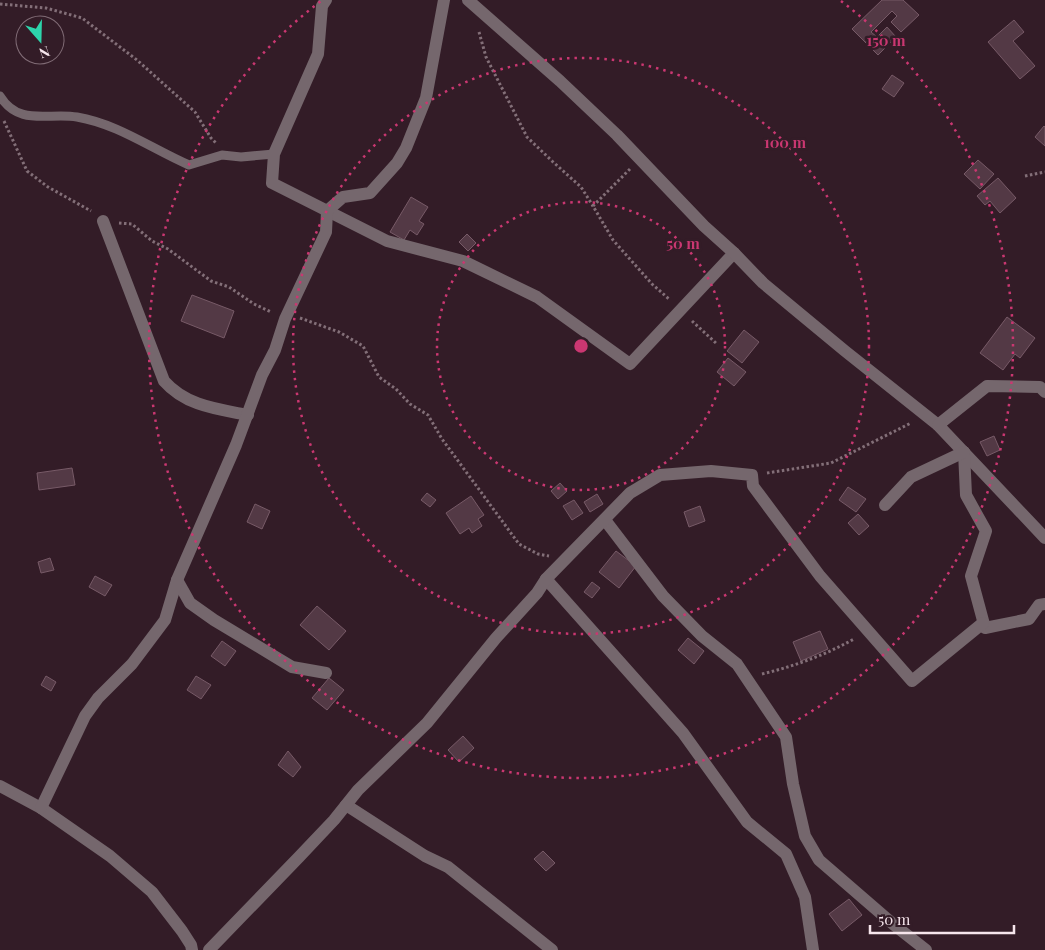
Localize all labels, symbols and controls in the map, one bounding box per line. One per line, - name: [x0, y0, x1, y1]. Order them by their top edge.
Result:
- north arrow: [15, 15, 65, 65]
- text: 150 m: [866, 30, 906, 50]
- text: N: [37, 42, 53, 63]
- text: 100 m: [764, 132, 807, 152]
- text: 50 m: [666, 233, 700, 253]
- centre of rings: [572, 337, 590, 355]
- scale bar: [870, 902, 1014, 934]
- text: 50 m: [878, 909, 911, 929]

